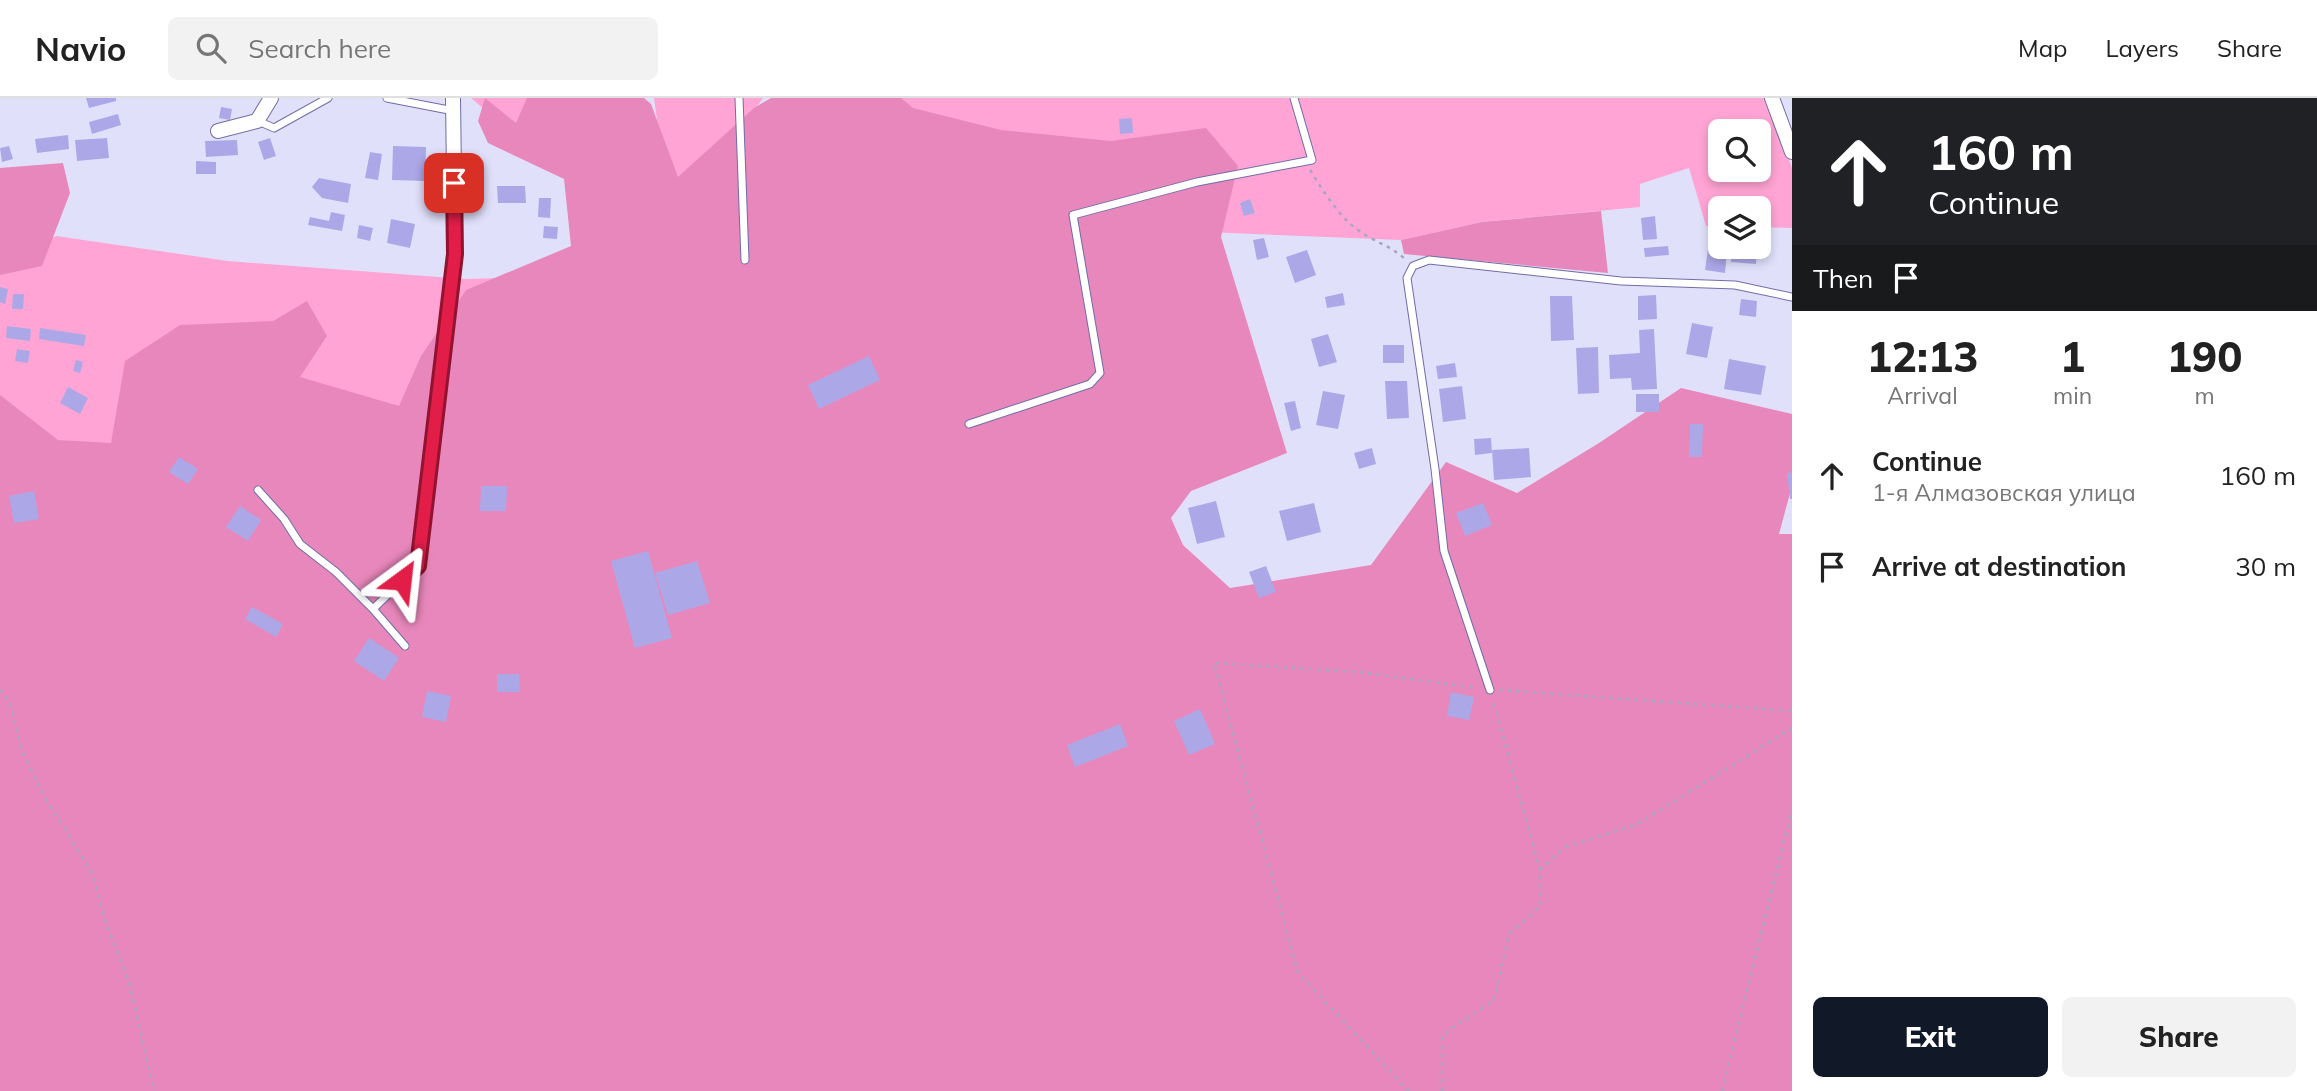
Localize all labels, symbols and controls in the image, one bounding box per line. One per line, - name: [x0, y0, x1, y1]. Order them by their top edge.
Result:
- search box: [168, 17, 658, 80]
- text: Navio: [35, 28, 126, 69]
- icon: search: [192, 29, 230, 67]
- text: Search here: [248, 32, 391, 65]
- text: Map: [2018, 33, 2067, 63]
- text: Layers: [2105, 33, 2179, 63]
- text: Share: [2217, 33, 2282, 63]
- map controls: [1708, 119, 1771, 259]
- button: search: [1708, 119, 1771, 182]
- text: 160 m: [1928, 121, 2074, 182]
- icon: ahead: [1813, 126, 1904, 217]
- pin: [424, 153, 484, 213]
- icon: arrive: [435, 164, 473, 202]
- text: Continue: [1928, 182, 2059, 222]
- button: layers: [1708, 196, 1771, 259]
- icon: arrive: [1887, 259, 1925, 297]
- text: Then: [1813, 262, 1873, 295]
- text: 12:13: [1867, 330, 1978, 383]
- text: 1: [2060, 330, 2085, 383]
- text: 190: [2167, 330, 2242, 383]
- text: Arrival: [1887, 381, 1958, 410]
- text: min: [2053, 381, 2092, 410]
- text: m: [2194, 381, 2215, 410]
- text: Continue: [1872, 445, 1982, 478]
- icon: ahead: [1813, 457, 1851, 495]
- text: 160 m: [2220, 459, 2296, 492]
- text: 1-я Алмазовская улица: [1872, 478, 2136, 507]
- position arrow: [365, 543, 439, 617]
- icon: arrive: [1813, 548, 1851, 586]
- text: Arrive at destination: [1872, 550, 2127, 583]
- text: 30 m: [2235, 550, 2296, 583]
- button: Exit: [1813, 997, 2048, 1077]
- button: Share: [2062, 997, 2296, 1077]

